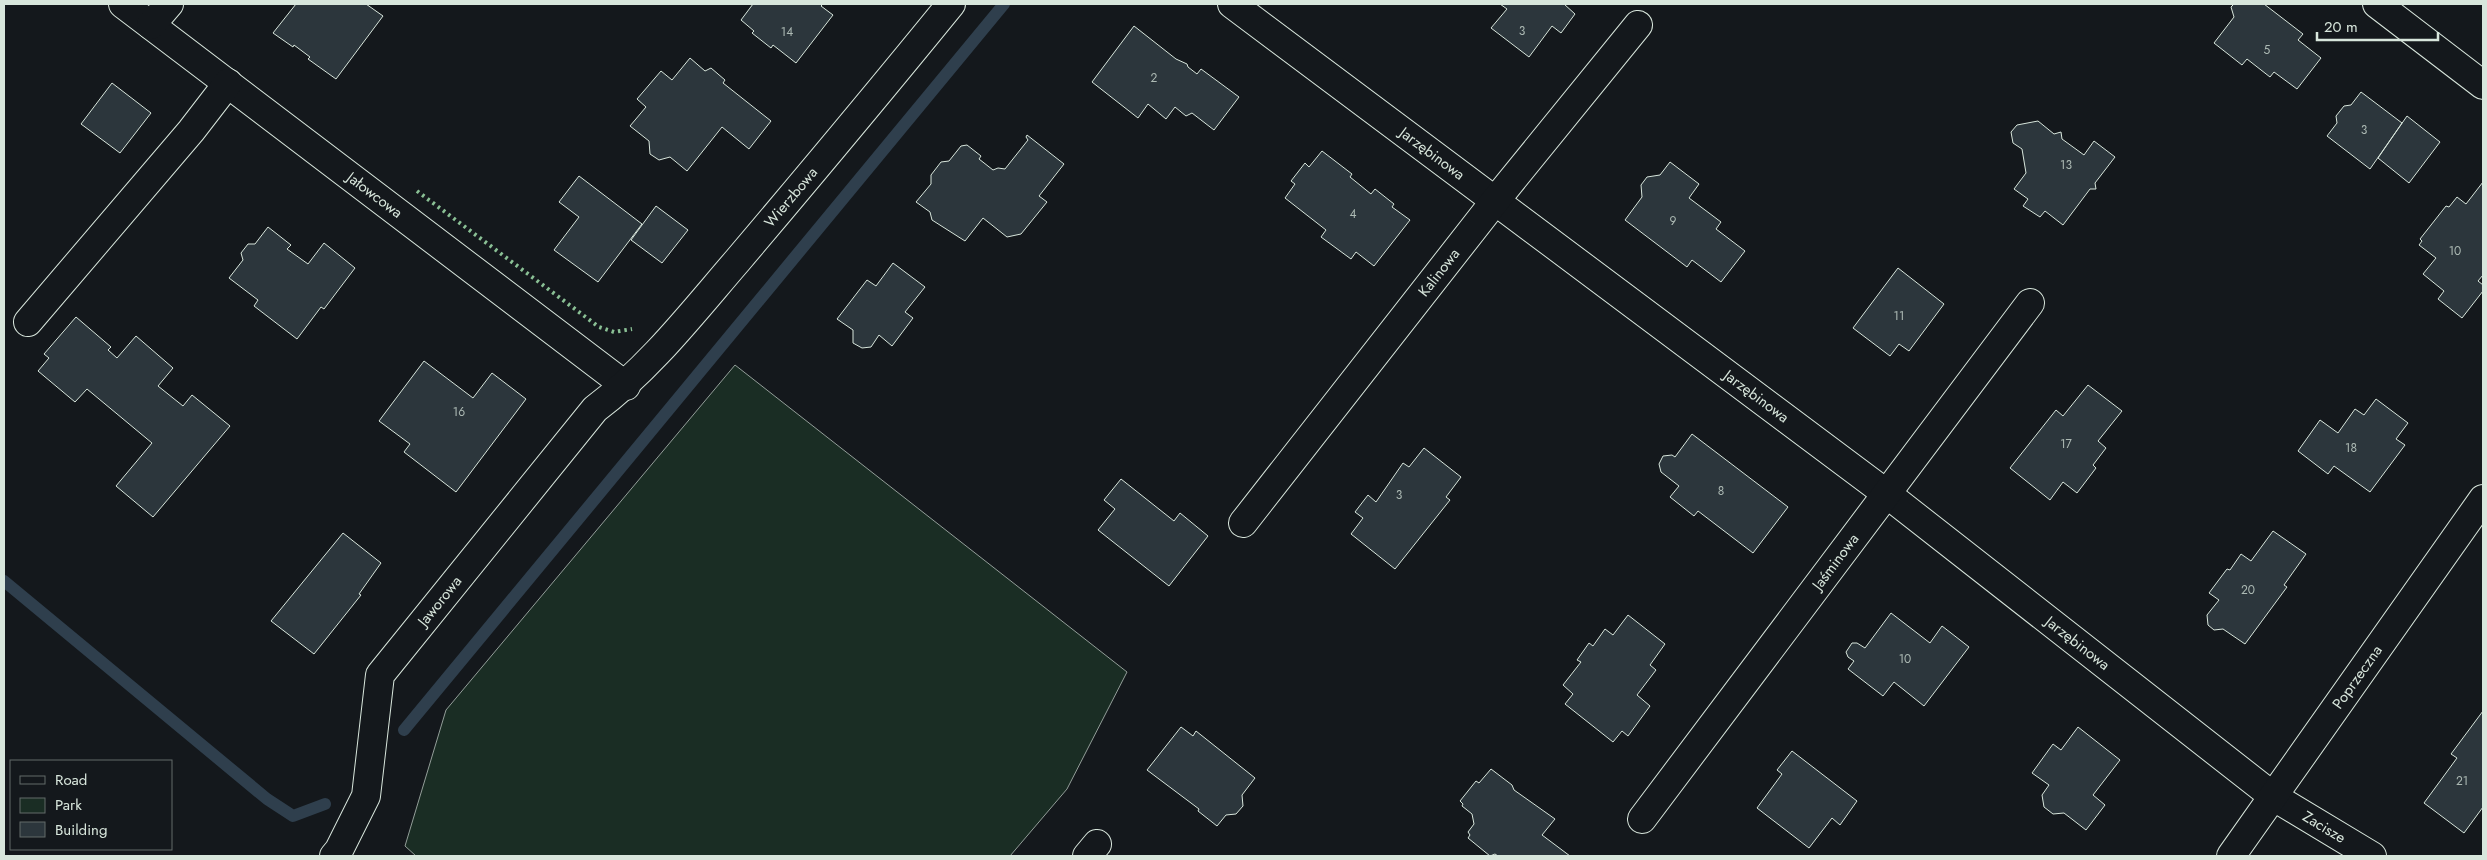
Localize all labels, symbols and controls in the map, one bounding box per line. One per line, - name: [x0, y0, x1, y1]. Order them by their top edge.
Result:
- scale bar: [2317, 10, 2438, 42]
- text: 20 m: [2324, 16, 2358, 38]
- house number: 3: [1519, 22, 1526, 40]
- house number: 14: [781, 23, 793, 41]
- house number: 5: [2264, 41, 2271, 59]
- house number: 2: [1151, 69, 1158, 87]
- street label: Jarzębinowa: [1393, 121, 1469, 186]
- house number: 3: [2361, 121, 2368, 139]
- house number: 13: [2060, 156, 2072, 174]
- street label: Wierzbowa: [759, 162, 823, 232]
- street label: Jałowcowa: [341, 166, 407, 223]
- house number: 4: [1350, 205, 1357, 223]
- house number: 9: [1670, 212, 1677, 230]
- house number: 10: [2449, 242, 2461, 260]
- street label: Kalinowa: [1413, 244, 1465, 302]
- house number: 11: [1894, 307, 1904, 325]
- street label: Jarzębinowa: [1718, 363, 1794, 428]
- house number: 16: [453, 403, 465, 421]
- house number: 17: [2060, 435, 2073, 453]
- house number: 18: [2345, 439, 2357, 457]
- house number: 8: [1718, 482, 1724, 500]
- house number: 3: [1396, 486, 1403, 504]
- street label: Jaśminowa: [1806, 529, 1864, 596]
- street label: Jaworowa: [411, 571, 467, 633]
- house number: 20: [2241, 581, 2255, 599]
- street label: Jarzębinowa: [2039, 610, 2114, 675]
- street label: Poprzeczna: [2327, 641, 2388, 714]
- house number: 10: [1899, 650, 1911, 668]
- legend: [10, 760, 172, 850]
- text: Road: [55, 769, 87, 791]
- house number: 21: [2456, 772, 2468, 790]
- text: Park: [55, 794, 82, 816]
- street label: Zacisze: [2298, 806, 2350, 849]
- text: Building: [55, 819, 107, 841]

